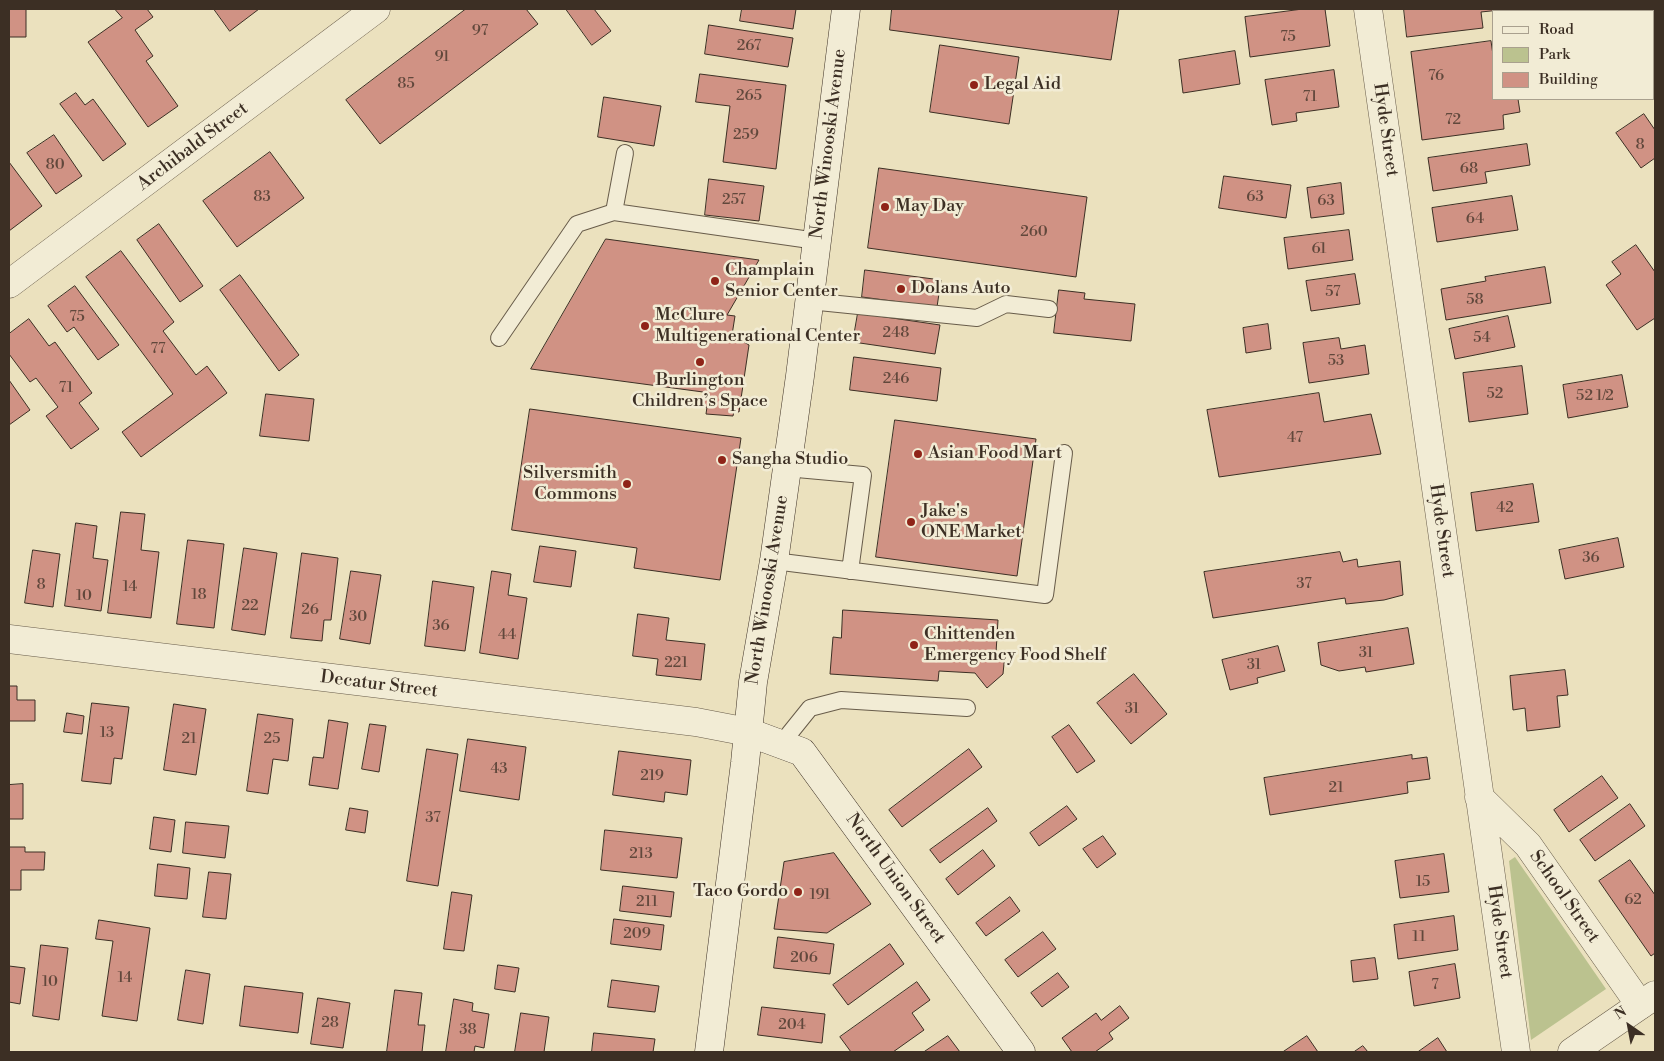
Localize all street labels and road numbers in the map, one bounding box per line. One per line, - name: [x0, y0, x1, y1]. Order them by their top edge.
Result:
- street label: North Winooski Avenue: [807, 48, 851, 240]
- street label: Hyde Street: [1368, 82, 1402, 178]
- street label: Archibald Street: [133, 98, 253, 196]
- street label: Hyde Street: [1424, 483, 1458, 579]
- street label: North Winooski Avenue: [742, 494, 794, 686]
- street label: Decatur Street: [319, 667, 439, 703]
- street label: North Union Street: [841, 810, 949, 948]
- street label: School Street: [1524, 847, 1604, 947]
- street label: Hyde Street: [1482, 884, 1516, 980]

